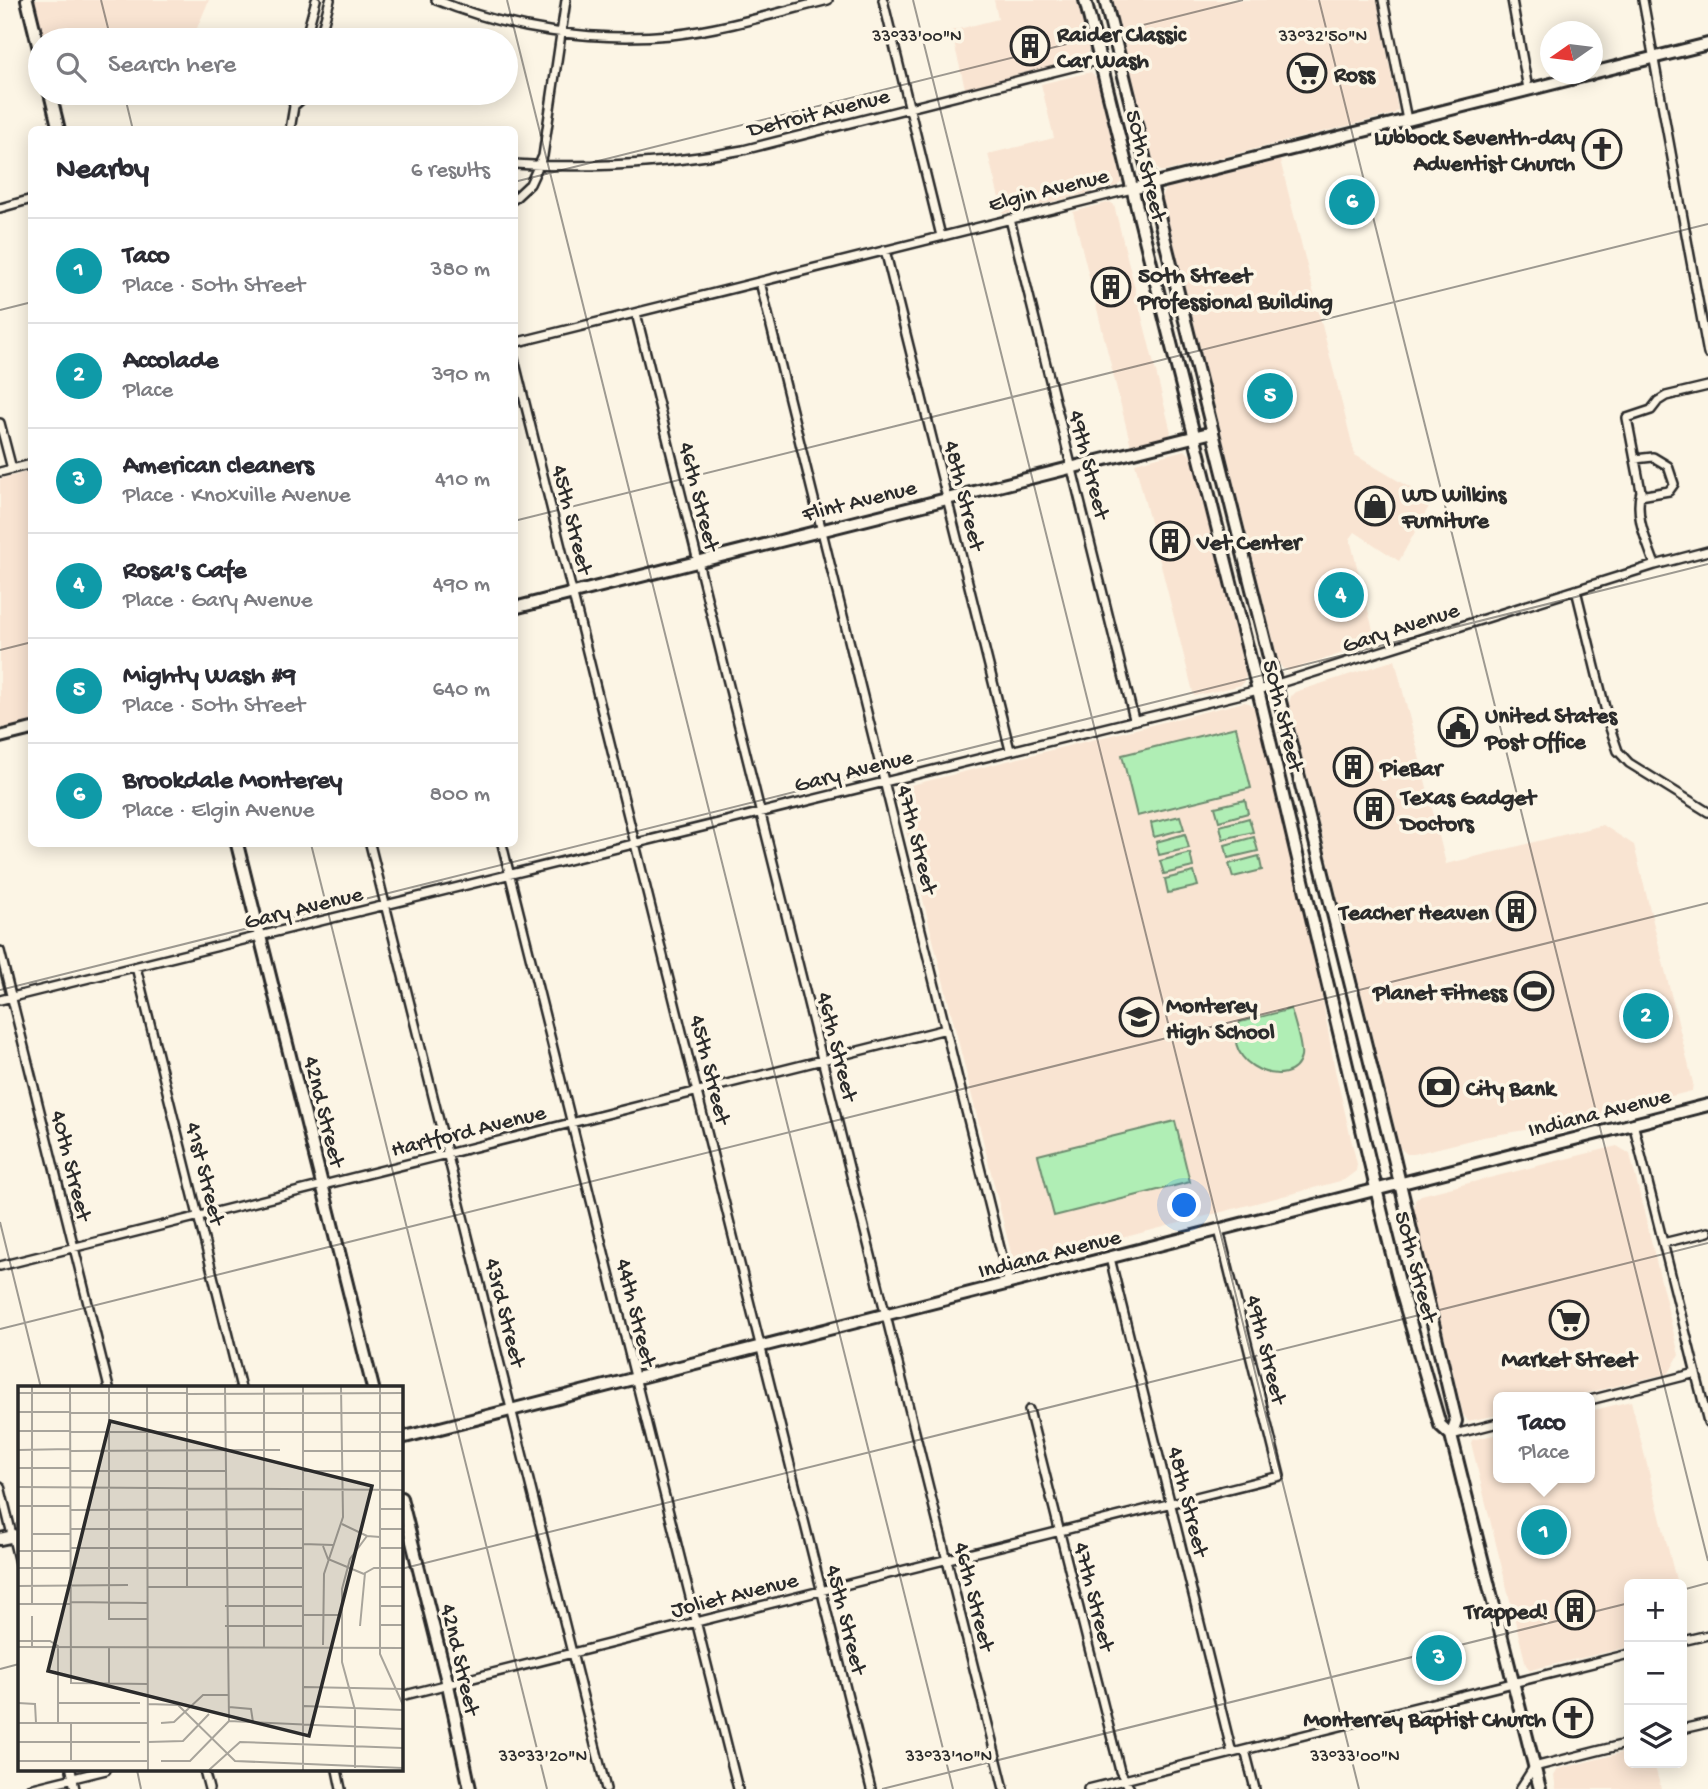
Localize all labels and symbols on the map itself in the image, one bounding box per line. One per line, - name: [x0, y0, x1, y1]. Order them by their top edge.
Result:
- north arrow: [1540, 21, 1603, 84]
- place label: Raider Classic Car Wash: [1056, 23, 1187, 76]
- building icon: Raider Classic Car Wash: [1009, 25, 1051, 67]
- text: 33°33'00"N: [871, 27, 962, 48]
- text: 33°32'50"N: [1278, 27, 1367, 48]
- supermarket icon: Ross: [1286, 52, 1328, 94]
- place label: Ross: [1333, 63, 1376, 90]
- street label: Detroit Avenue: [743, 83, 894, 146]
- street label: 50th Street: [1118, 107, 1172, 226]
- place label: Lubbock Seventh-day Adventist Church: [1374, 126, 1576, 179]
- church icon: Lubbock Seventh-day Adventist Church: [1581, 128, 1623, 170]
- street label: Elgin Avenue: [986, 163, 1113, 219]
- pin: 6: [1329, 176, 1375, 228]
- place label: 50th Street Professional Building: [1136, 264, 1333, 317]
- building icon: 50th Street Professional Building: [1090, 266, 1132, 308]
- pin: 5: [1247, 370, 1293, 422]
- street label: 49th Street: [1061, 408, 1115, 523]
- street label: 48th Street: [936, 438, 990, 555]
- street label: 46th Street: [671, 440, 725, 556]
- street label: 45th Street: [544, 462, 598, 579]
- street label: Flint Avenue: [799, 475, 921, 530]
- place label: WD Wilkins Furniture: [1401, 483, 1508, 536]
- shop icon: WD Wilkins Furniture: [1354, 485, 1396, 527]
- building icon: Vet Center: [1149, 520, 1191, 562]
- place label: Vet Center: [1196, 531, 1304, 558]
- pin: 4: [1318, 569, 1364, 621]
- street label: Gary Avenue: [1339, 597, 1464, 661]
- street label: 50th Street: [1255, 657, 1309, 776]
- place label: United States Post Office: [1483, 704, 1618, 757]
- public building icon: United States Post Office: [1437, 706, 1479, 748]
- street label: Gary Avenue: [792, 744, 917, 800]
- building icon: PieBar: [1332, 746, 1374, 788]
- place label: PieBar: [1378, 757, 1445, 784]
- street label: 47th Street: [889, 783, 943, 899]
- place label: Texas Gadget Doctors: [1399, 786, 1538, 839]
- building icon: Texas Gadget Doctors: [1353, 788, 1395, 830]
- street label: Gary Avenue: [242, 881, 367, 937]
- building icon: Teacher Heaven: [1495, 890, 1537, 932]
- place label: Teacher Heaven: [1337, 901, 1490, 928]
- sports icon: Planet Fitness: [1513, 970, 1555, 1012]
- place label: Planet Fitness: [1371, 981, 1509, 1008]
- street label: 46th Street: [809, 990, 863, 1106]
- pin: 2: [1623, 990, 1669, 1042]
- place label: Monterey High School: [1166, 994, 1275, 1047]
- school or university icon: Monterey High School: [1118, 996, 1160, 1038]
- street label: 45th Street: [682, 1012, 736, 1129]
- street label: 42nd Street: [296, 1054, 350, 1172]
- bank icon: City Bank: [1418, 1066, 1460, 1108]
- place label: City Bank: [1466, 1077, 1558, 1104]
- street label: Indiana Avenue: [1526, 1083, 1675, 1145]
- street label: Hartford Avenue: [389, 1100, 550, 1165]
- street label: 40th Street: [43, 1108, 97, 1225]
- street label: 41st Street: [178, 1120, 230, 1230]
- your location: [1167, 1188, 1201, 1222]
- street label: 50th Street: [1387, 1209, 1443, 1327]
- street label: Indiana Avenue: [976, 1224, 1125, 1286]
- street label: 43rd Street: [477, 1256, 531, 1372]
- street label: 44th Street: [608, 1256, 661, 1371]
- street label: 49th Street: [1238, 1293, 1292, 1408]
- supermarket icon: Market Street: [1548, 1299, 1590, 1341]
- place label: Market Street: [1501, 1348, 1639, 1375]
- inset map: [18, 1386, 402, 1772]
- street label: 48th Street: [1160, 1444, 1214, 1561]
- pin: 1: [1521, 1506, 1567, 1558]
- street label: 46th Street: [946, 1540, 1000, 1656]
- street label: 47th Street: [1066, 1540, 1120, 1656]
- street label: 45th Street: [818, 1562, 872, 1679]
- street label: Joliet Avenue: [668, 1567, 802, 1625]
- building icon: Trapped!: [1554, 1589, 1596, 1631]
- place label: Trapped!: [1462, 1600, 1548, 1627]
- street label: 42nd Street: [433, 1602, 485, 1720]
- pin: 3: [1416, 1632, 1462, 1684]
- church icon: Monterrey Baptist Church: [1552, 1697, 1594, 1739]
- place label: Monterrey Baptist Church: [1304, 1708, 1547, 1735]
- text: 33°33'20"N: [498, 1747, 587, 1768]
- text: 33°33'10"N: [905, 1747, 992, 1768]
- text: 33°33'00"N: [1309, 1747, 1400, 1768]

